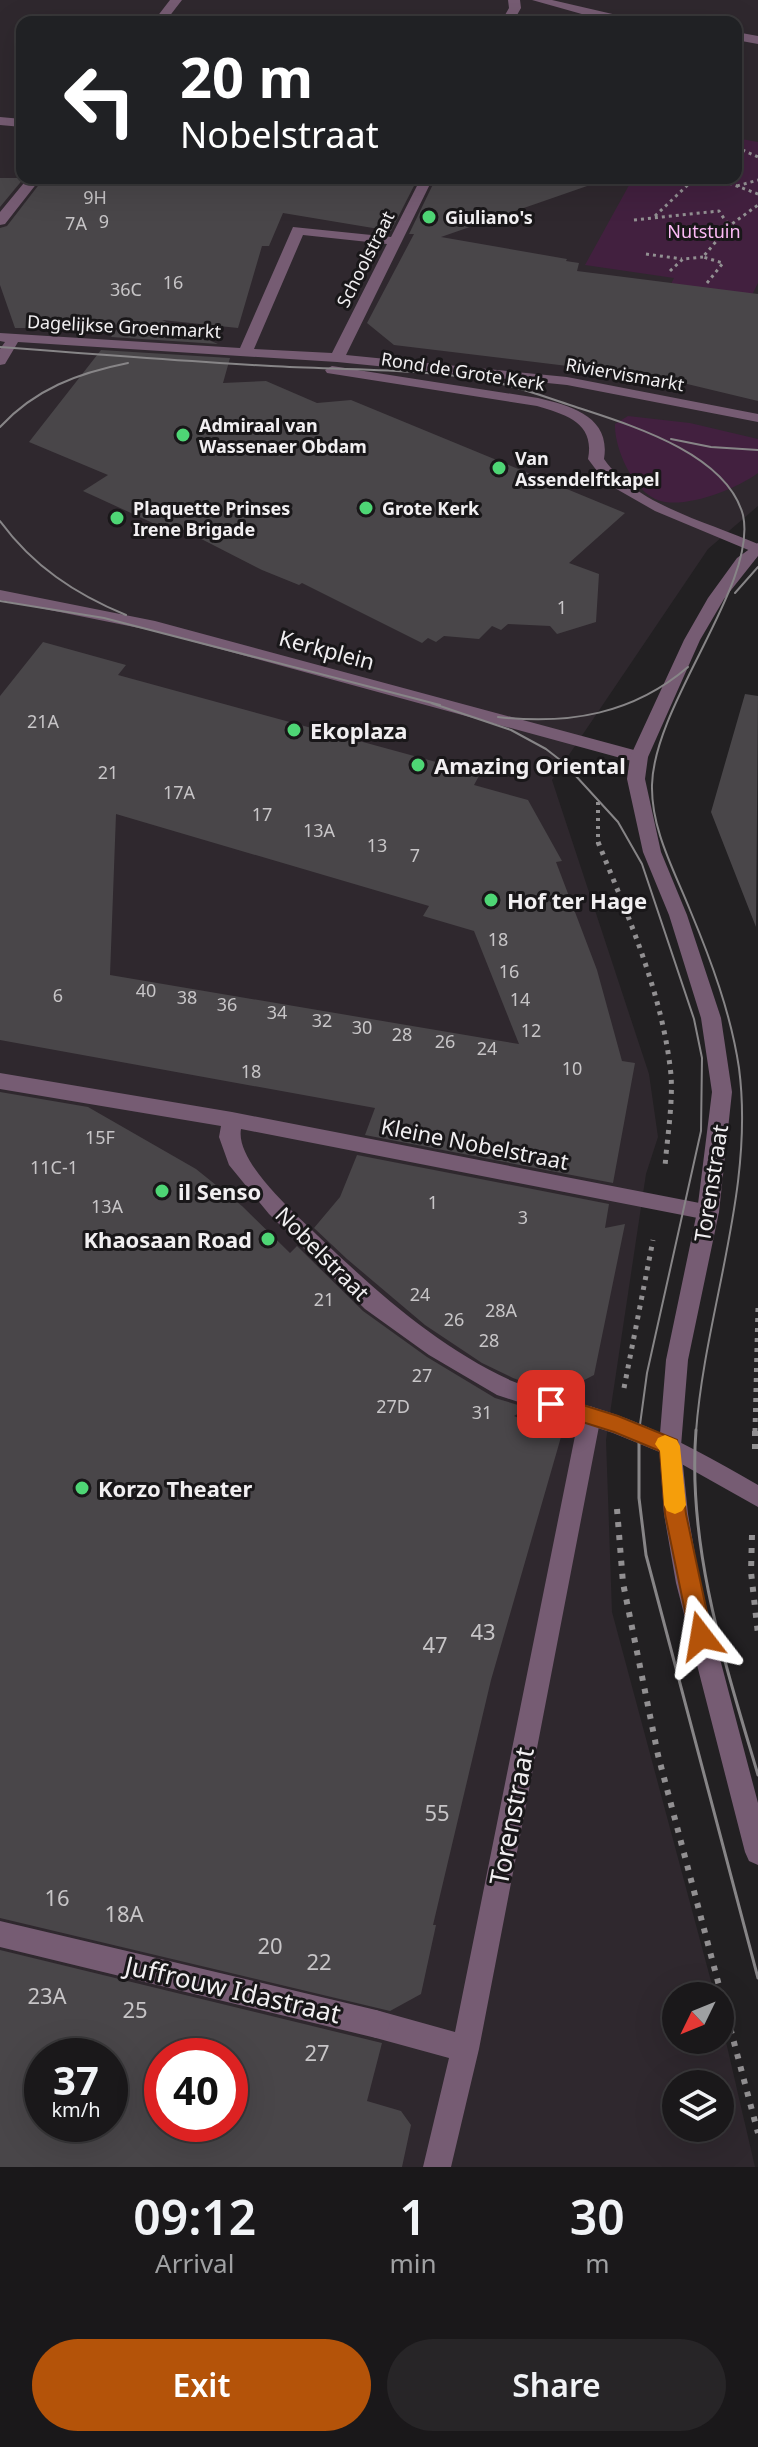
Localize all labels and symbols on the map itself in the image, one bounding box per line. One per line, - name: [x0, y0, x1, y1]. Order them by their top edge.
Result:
- house number: 9H: [83, 185, 107, 209]
- place label: Giuliano's: [445, 205, 533, 229]
- street label: Schoolstraat: [330, 206, 400, 311]
- marker: Giuliano's: [420, 208, 438, 226]
- house number: 9: [99, 209, 109, 233]
- house number: 7A: [65, 211, 87, 235]
- park label: Nutstuin: [667, 219, 741, 243]
- house number: 16: [163, 270, 183, 294]
- house number: 36C: [110, 277, 142, 301]
- street label: Dagelijkse Groenmarkt: [26, 309, 222, 343]
- street label: Rond de Grote Kerk: [379, 346, 547, 396]
- street label: Riviervismarkt: [564, 352, 687, 396]
- place label: Admiraal van Wassenaer Obdam: [199, 413, 367, 458]
- marker: Admiraal van Wassenaer Obdam: [174, 426, 192, 444]
- place label: Van Assendelftkapel: [515, 446, 660, 491]
- marker: Van Assendelftkapel: [490, 459, 508, 477]
- place label: Plaquette Prinses Irene Brigade: [133, 496, 290, 541]
- place label: Grote Kerk: [382, 496, 480, 520]
- marker: Grote Kerk: [357, 499, 375, 517]
- marker: Plaquette Prinses Irene Brigade: [108, 509, 126, 527]
- house number: 1: [557, 595, 567, 619]
- street label: Kerkplein: [276, 622, 378, 676]
- house number: 21A: [27, 709, 60, 733]
- place label: Ekoplaza: [310, 715, 407, 745]
- marker: Ekoplaza: [285, 721, 303, 739]
- place label: Amazing Oriental: [434, 750, 626, 780]
- marker: Amazing Oriental: [409, 756, 427, 774]
- house number: 21: [98, 760, 118, 784]
- house number: 17A: [163, 780, 196, 804]
- house number: 17: [252, 802, 272, 826]
- house number: 13A: [303, 818, 336, 842]
- house number: 13: [367, 833, 387, 857]
- house number: 7: [410, 843, 420, 867]
- place label: Hof ter Hage: [507, 885, 647, 915]
- marker: Hof ter Hage: [482, 891, 500, 909]
- house number: 18: [488, 927, 508, 951]
- house number: 16: [499, 959, 519, 983]
- house number: 40: [136, 978, 156, 1002]
- house number: 6: [53, 983, 63, 1007]
- house number: 38: [177, 985, 197, 1009]
- house number: 14: [510, 987, 530, 1011]
- house number: 36: [217, 992, 237, 1016]
- house number: 34: [267, 1000, 287, 1024]
- house number: 32: [312, 1008, 332, 1032]
- house number: 30: [352, 1015, 372, 1039]
- house number: 12: [521, 1018, 541, 1042]
- house number: 28: [392, 1022, 412, 1046]
- house number: 26: [435, 1029, 455, 1053]
- house number: 24: [477, 1036, 497, 1060]
- house number: 10: [562, 1056, 582, 1080]
- house number: 18: [241, 1059, 261, 1083]
- street label: Kleine Nobelstraat: [379, 1110, 571, 1176]
- street label: Torenstraat: [686, 1122, 734, 1244]
- house number: 15F: [85, 1125, 115, 1149]
- house number: 11C-1: [30, 1155, 78, 1179]
- place label: il Senso: [178, 1176, 261, 1206]
- marker: il Senso: [153, 1182, 171, 1200]
- house number: 1: [428, 1190, 438, 1214]
- house number: 13A: [91, 1194, 124, 1218]
- street label: Nobelstraat: [269, 1199, 377, 1307]
- house number: 3: [518, 1205, 528, 1229]
- place label: Khaosaan Road: [83, 1224, 252, 1254]
- marker: Khaosaan Road: [259, 1230, 277, 1248]
- house number: 24: [410, 1282, 430, 1306]
- house number: 21: [314, 1287, 334, 1311]
- house number: 28A: [485, 1298, 518, 1322]
- house number: 26: [444, 1307, 464, 1331]
- house number: 28: [479, 1328, 499, 1352]
- house number: 27: [412, 1363, 432, 1387]
- pin: [517, 1370, 585, 1438]
- house number: 27D: [376, 1394, 410, 1418]
- house number: 31: [472, 1400, 492, 1424]
- place label: Korzo Theater: [98, 1473, 252, 1503]
- marker: Korzo Theater: [73, 1479, 91, 1497]
- position arrow: [659, 1594, 743, 1678]
- house number: 43: [470, 1616, 496, 1646]
- house number: 47: [422, 1629, 448, 1659]
- street label: Torenstraat: [480, 1744, 542, 1888]
- house number: 55: [424, 1797, 450, 1827]
- house number: 16: [44, 1882, 70, 1912]
- house number: 18A: [104, 1898, 145, 1928]
- house number: 20: [257, 1930, 283, 1960]
- street label: Juffrouw Idastraat: [119, 1946, 344, 2031]
- house number: 22: [306, 1946, 332, 1976]
- house number: 23A: [27, 1980, 68, 2010]
- north arrow: [662, 1982, 734, 2054]
- house number: 25: [122, 1994, 148, 2024]
- house number: 27: [304, 2037, 330, 2067]
- speed limit sign: 40: [144, 2038, 248, 2142]

